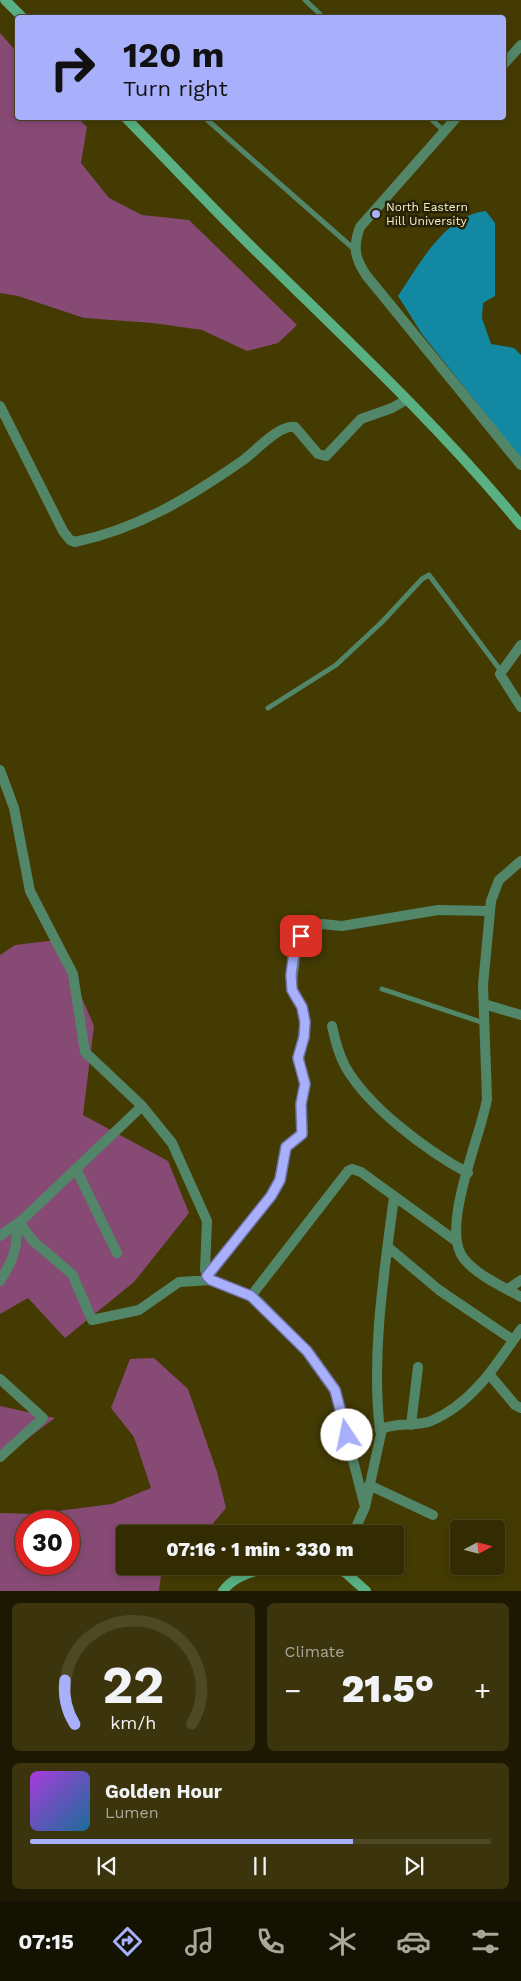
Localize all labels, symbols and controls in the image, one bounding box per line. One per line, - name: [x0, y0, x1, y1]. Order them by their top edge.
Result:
- text: 120 m: [123, 34, 224, 76]
- icon: right: [40, 35, 105, 100]
- text: Turn right: [123, 76, 228, 101]
- place label: North Eastern Hill University: [386, 200, 468, 228]
- marker: North Eastern Hill University: [370, 208, 382, 220]
- pin: [280, 915, 322, 957]
- icon: arrive: [287, 922, 315, 950]
- position arrow: [320, 1408, 372, 1460]
- speed limit sign: 30: [15, 1510, 80, 1575]
- north arrow: [450, 1520, 505, 1575]
- map controls: [450, 1520, 505, 1575]
- text: 07:16 · 1 min · 330 m: [166, 1538, 354, 1561]
- text: Climate: [285, 1642, 345, 1661]
- text: 22: [102, 1655, 164, 1716]
- text: 21.5°: [341, 1667, 434, 1711]
- text: −: [285, 1674, 301, 1707]
- text: +: [474, 1674, 491, 1707]
- text: km/h: [110, 1712, 156, 1733]
- text: Golden Hour: [105, 1780, 222, 1803]
- text: Lumen: [105, 1803, 159, 1822]
- icon: previous: [93, 1852, 121, 1880]
- icon: pause: [246, 1852, 274, 1880]
- icon: next: [400, 1852, 428, 1880]
- icon: directions: [110, 1924, 145, 1959]
- icon: music: [182, 1924, 217, 1959]
- icon: phone: [253, 1924, 288, 1959]
- icon: climate: [325, 1924, 360, 1959]
- icon: car: [396, 1924, 431, 1959]
- icon: filters: [468, 1924, 503, 1959]
- text: 07:15: [18, 1929, 74, 1954]

